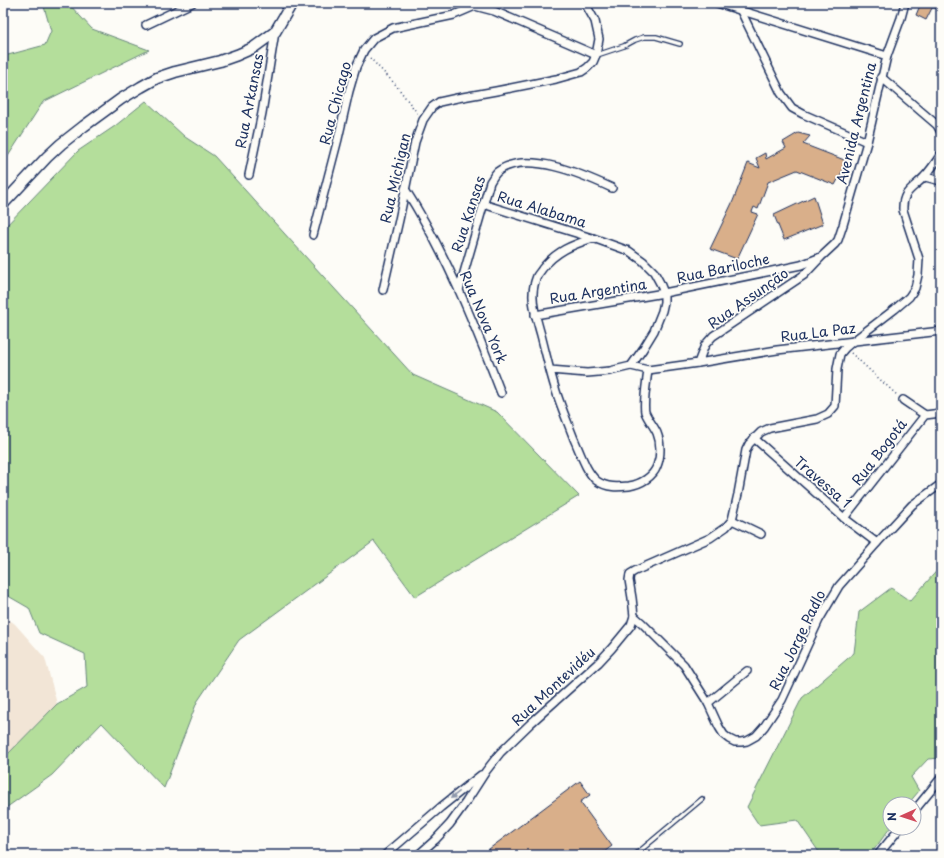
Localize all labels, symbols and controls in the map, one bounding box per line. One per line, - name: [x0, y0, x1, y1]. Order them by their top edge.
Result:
- street label: Rua Arkansas: [230, 52, 268, 150]
- street label: Rua Chicago: [314, 59, 356, 147]
- street label: Avenida Argentina: [831, 60, 881, 186]
- street label: Rua Michigan: [374, 131, 416, 225]
- street label: Rua Kansas: [446, 173, 490, 255]
- street label: Rua Alabama: [495, 185, 589, 233]
- street label: Rua Bariloche: [675, 248, 771, 288]
- street label: Rua Assunção: [703, 262, 793, 334]
- street label: Rua Nova York: [455, 267, 513, 367]
- street label: Rua Argentina: [548, 273, 648, 309]
- street label: Rua La Paz: [779, 317, 857, 347]
- street label: Rua Bogotá: [846, 414, 912, 490]
- street label: Travessa 1: [790, 451, 856, 513]
- street label: Rua Jorge Padlo: [764, 586, 830, 694]
- street label: Rua Montevidéu: [507, 642, 599, 730]
- one-way arrow: [450, 791, 461, 800]
- north arrow: [882, 796, 922, 836]
- text: N: [883, 811, 900, 821]

